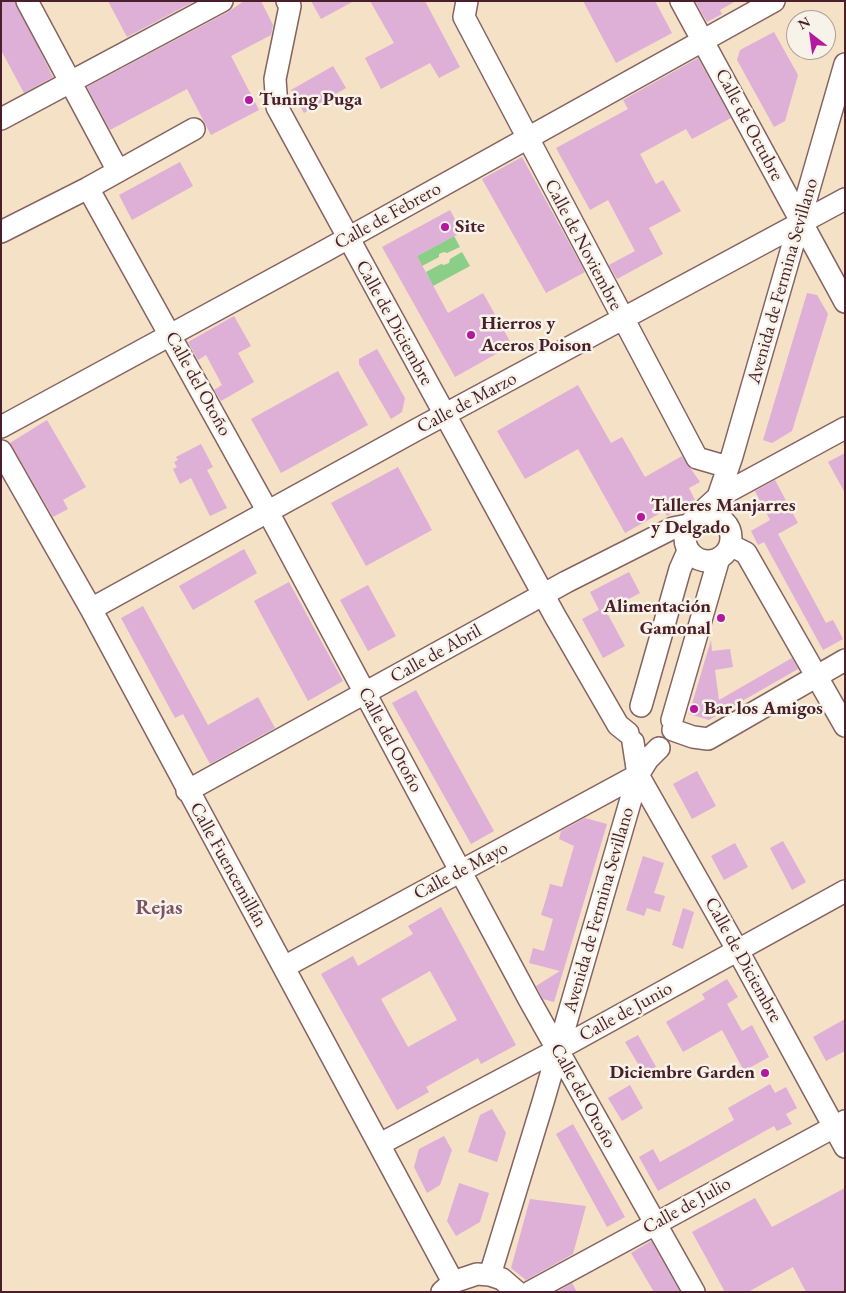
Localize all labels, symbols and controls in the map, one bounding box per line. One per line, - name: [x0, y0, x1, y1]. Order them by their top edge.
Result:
- north arrow: [786, 10, 836, 60]
- text: N: [795, 12, 813, 34]
- street label: Calle de Octubre: [710, 65, 788, 185]
- place label: Tuning Puga: [259, 89, 362, 111]
- marker: Tuning Puga: [243, 94, 255, 106]
- street label: Calle de Noviembre: [539, 176, 627, 314]
- street label: Avenida de Fermina Sevillano: [743, 176, 823, 386]
- street label: Calle de Febrero: [331, 177, 445, 255]
- place label: Site: [455, 216, 485, 238]
- marker: Site: [439, 221, 451, 233]
- street label: Calle de Diciembre: [350, 257, 438, 389]
- place label: Hierros y Aceros Poison: [481, 313, 592, 357]
- street label: Calle del Otoño: [160, 328, 236, 440]
- marker: Hierros y Aceros Poison: [465, 329, 477, 341]
- street label: Calle de Marzo: [413, 367, 521, 439]
- place label: Talleres Manjarres y Delgado: [651, 495, 796, 539]
- marker: Talleres Manjarres y Delgado: [635, 511, 647, 523]
- place label: Alimentación Gamonal: [603, 596, 711, 640]
- marker: Alimentación Gamonal: [715, 612, 727, 624]
- street label: Calle de Abril: [386, 620, 486, 688]
- street label: Calle del Otoño: [353, 683, 427, 797]
- place label: Bar los Amigos: [704, 698, 823, 720]
- marker: Bar los Amigos: [688, 703, 700, 715]
- street label: Calle Fuencemillán: [184, 798, 272, 932]
- street label: Avenida de Fermina Sevillano: [559, 805, 639, 1015]
- street label: Calle de Mayo: [410, 837, 512, 905]
- street label: Calle de Diciembre: [699, 894, 787, 1026]
- district label: Rejas: [135, 895, 183, 921]
- street label: Calle de Junio: [576, 977, 676, 1047]
- street label: Calle del Otoño: [545, 1040, 621, 1152]
- place label: Diciembre Garden: [610, 1062, 755, 1084]
- marker: Diciembre Garden: [759, 1067, 771, 1079]
- street label: Calle de Julio: [639, 1172, 735, 1240]

